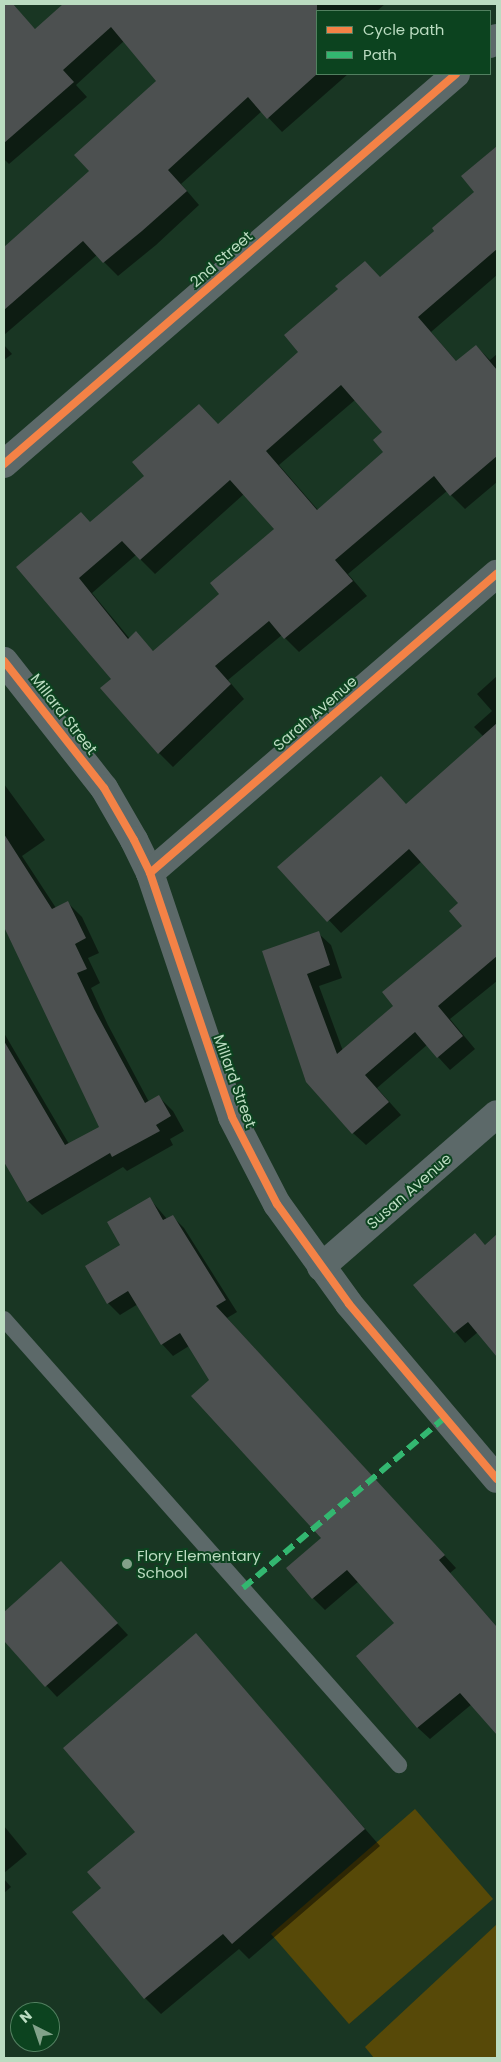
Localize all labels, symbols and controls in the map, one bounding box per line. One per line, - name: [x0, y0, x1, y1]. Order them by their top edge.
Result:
- legend: [316, 10, 491, 75]
- text: Cycle path: [363, 19, 444, 40]
- text: Path: [363, 44, 397, 65]
- street label: 2nd Street: [186, 227, 256, 291]
- street label: Millard Street: [27, 670, 101, 758]
- street label: Sarah Avenue: [270, 672, 360, 754]
- street label: Millard Street: [210, 1032, 260, 1130]
- street label: Susan Avenue: [363, 1149, 455, 1233]
- place label: Flory Elementary School: [137, 1546, 261, 1581]
- marker: Flory Elementary School: [121, 1558, 133, 1570]
- north arrow: [10, 2002, 60, 2052]
- text: N: [15, 2005, 36, 2027]

